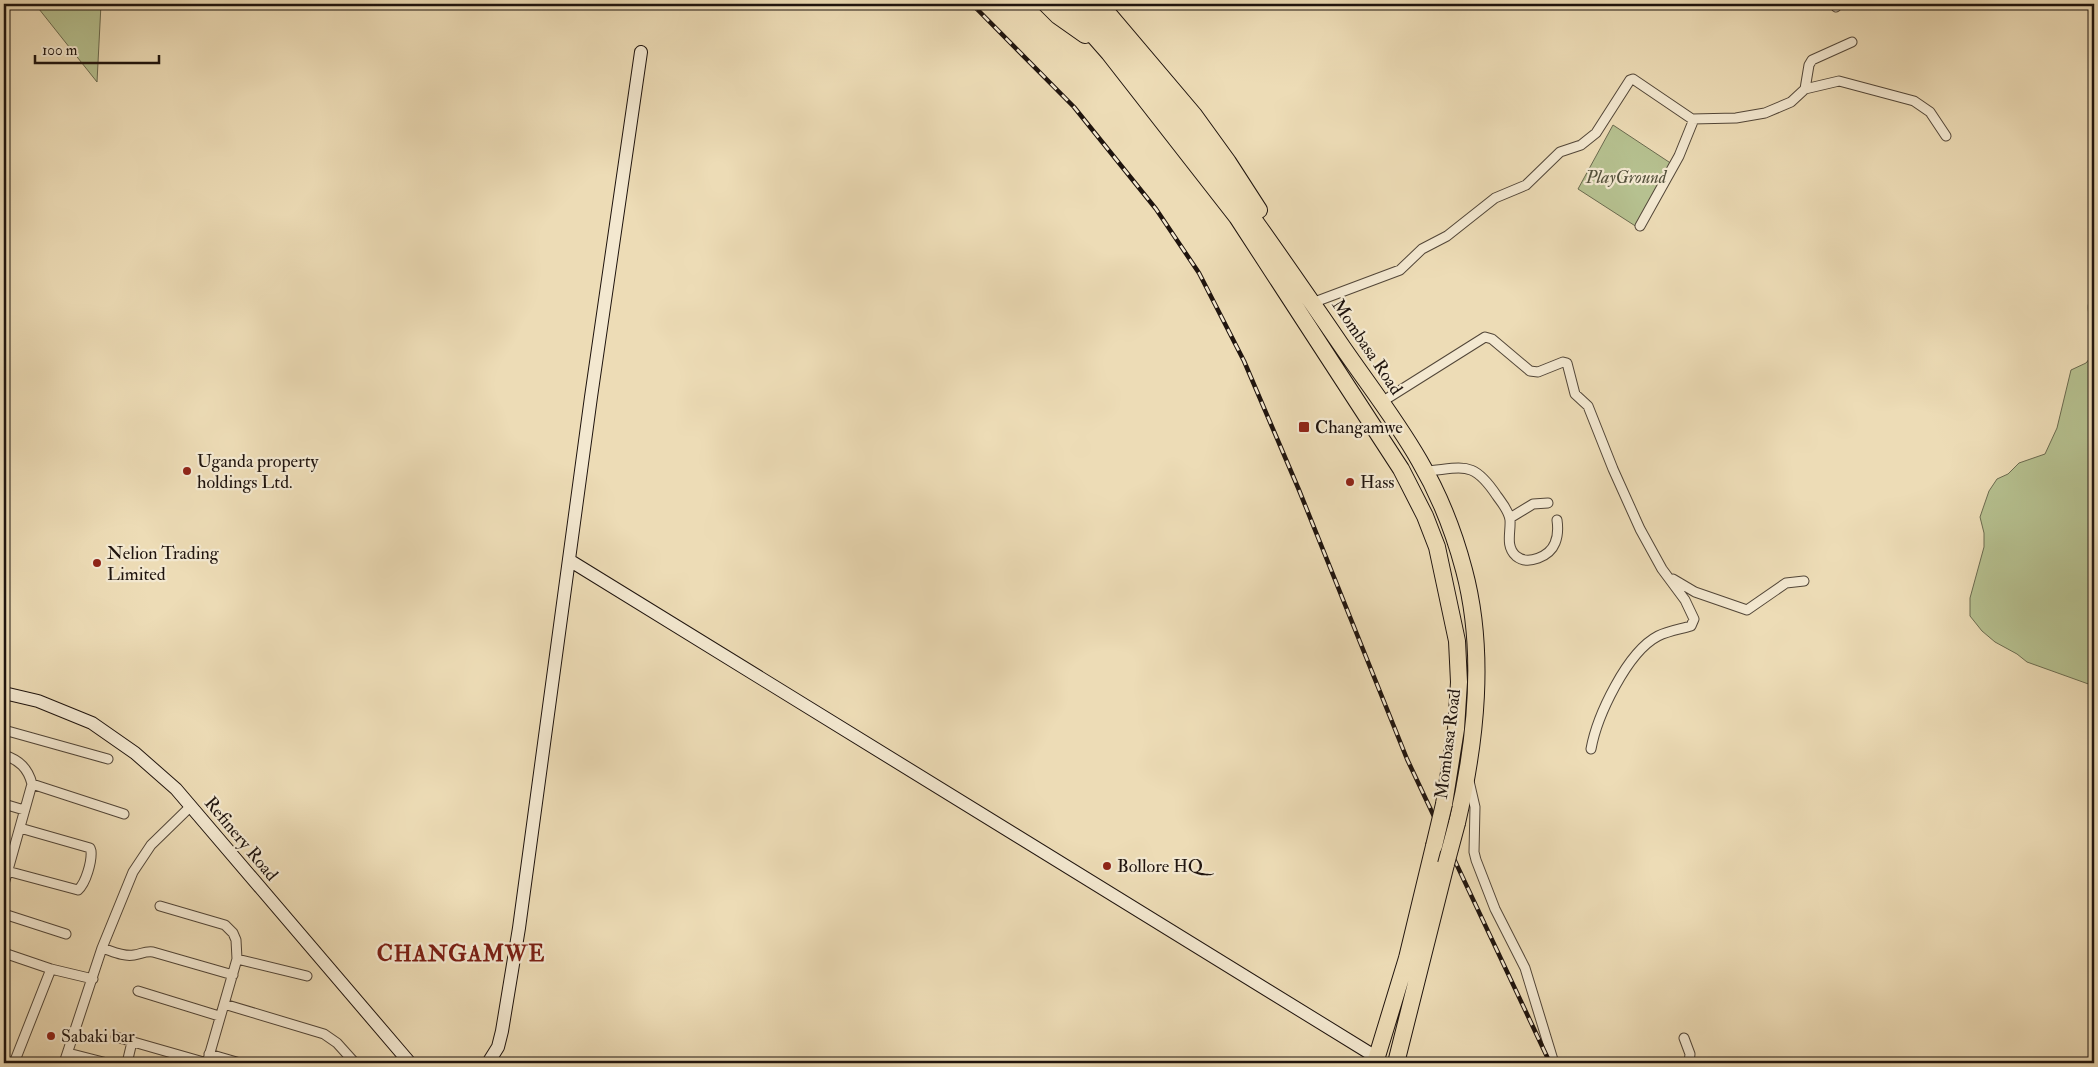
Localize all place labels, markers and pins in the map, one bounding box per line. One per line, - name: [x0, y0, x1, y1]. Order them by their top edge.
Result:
- place label: Changamwe: [1315, 416, 1403, 439]
- marker: Changamwe: [1297, 420, 1311, 434]
- place label: Uganda property holdings Ltd.: [197, 450, 320, 494]
- marker: Uganda property holdings Ltd.: [181, 465, 193, 477]
- place label: Hass: [1360, 471, 1395, 494]
- marker: Hass: [1344, 476, 1356, 488]
- place label: Nelion Trading Limited: [107, 542, 220, 586]
- marker: Nelion Trading Limited: [91, 557, 103, 569]
- place label: Bollore HQ: [1117, 855, 1215, 878]
- marker: Bollore HQ: [1101, 860, 1113, 872]
- place label: Sabaki bar: [61, 1025, 135, 1048]
- marker: Sabaki bar: [45, 1030, 57, 1042]

